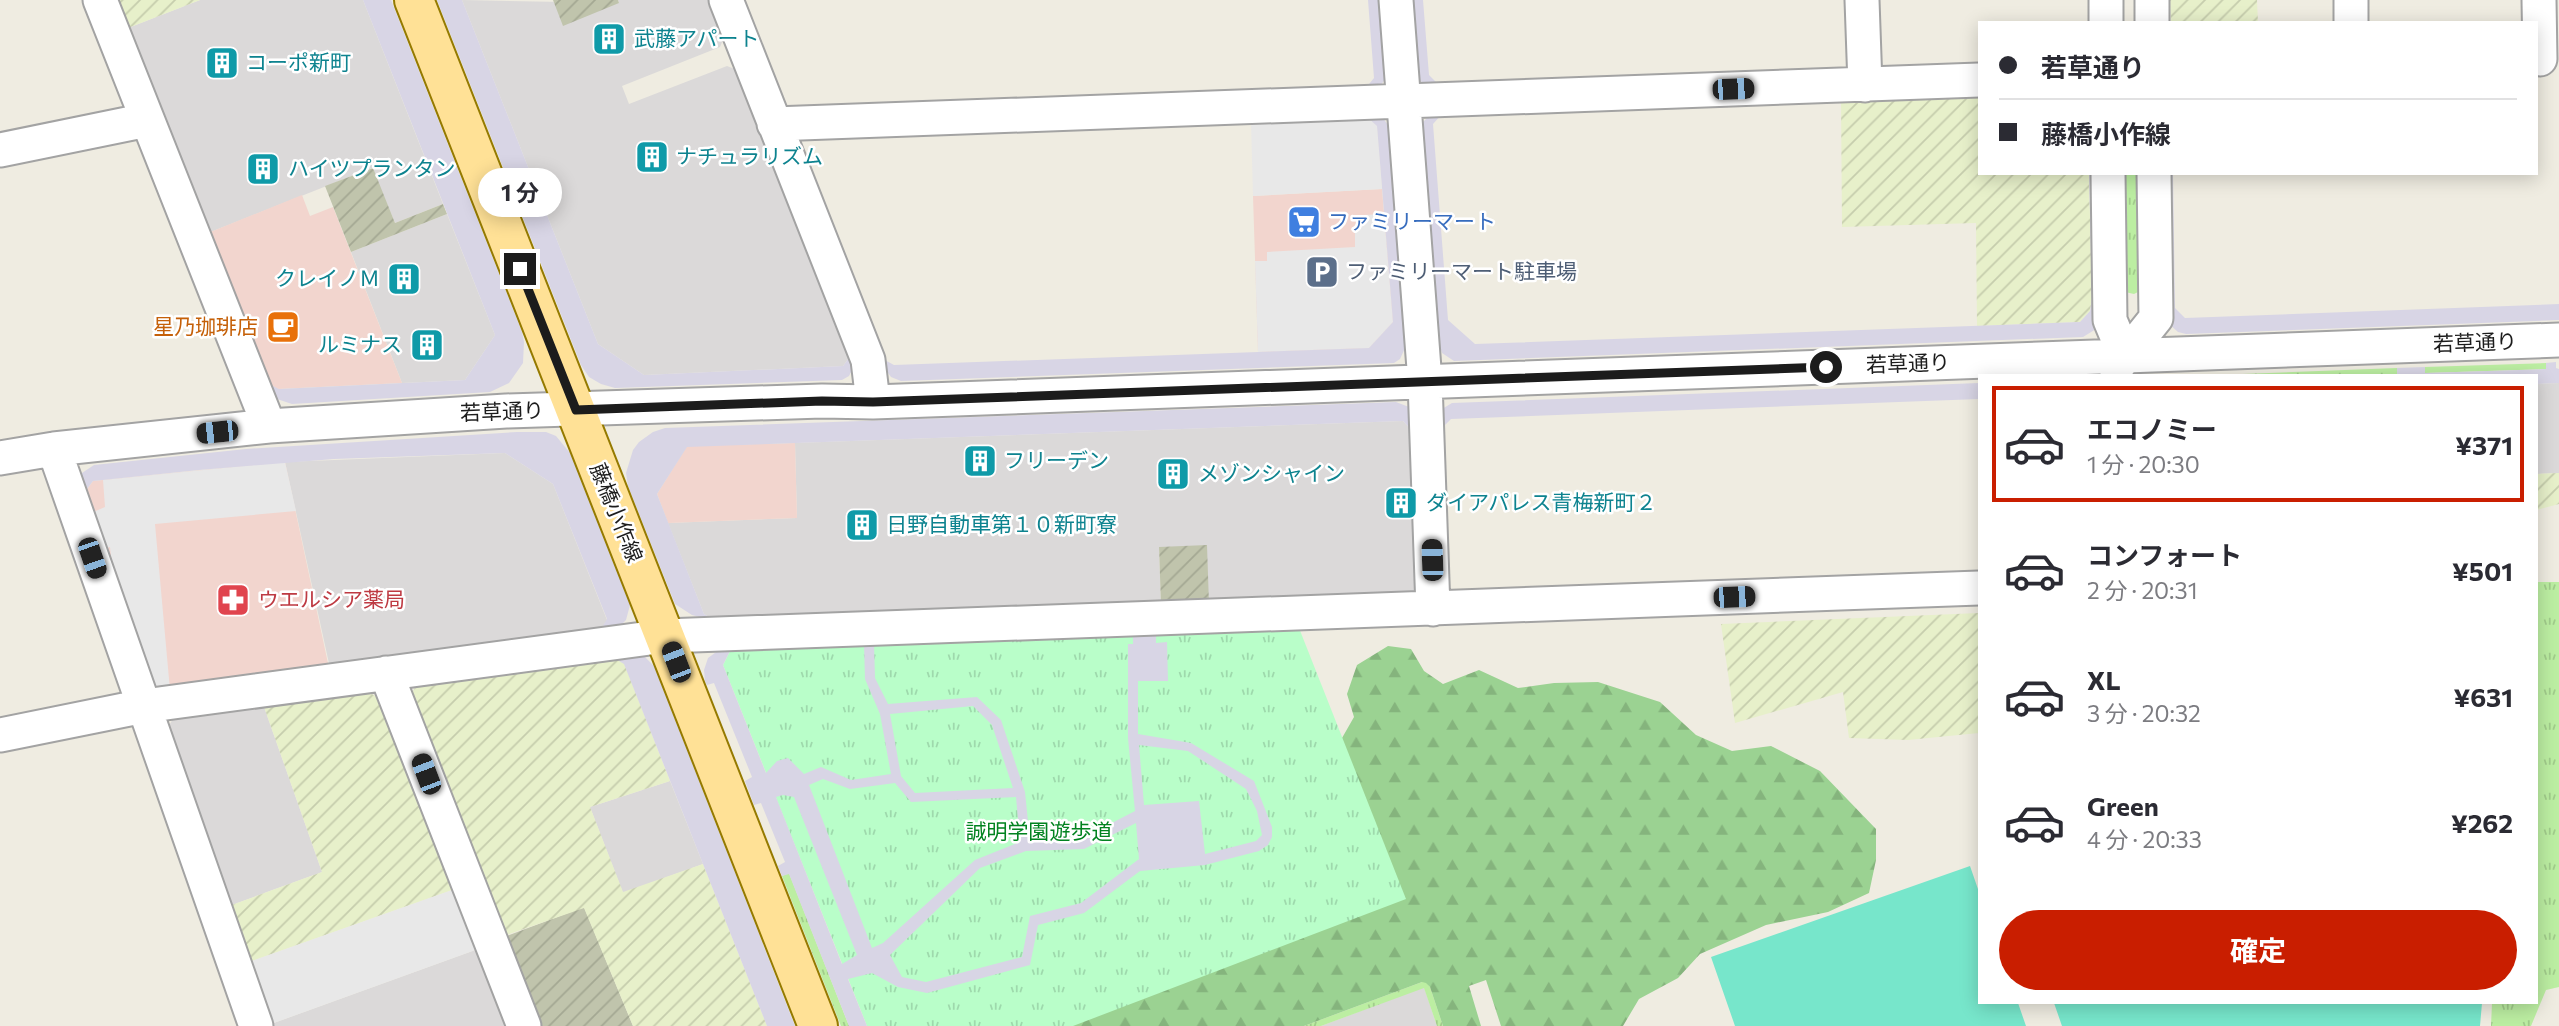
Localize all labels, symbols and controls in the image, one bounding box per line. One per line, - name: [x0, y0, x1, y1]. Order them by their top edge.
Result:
- building icon: 武藤アパート: [590, 20, 628, 58]
- place label: 武藤アパート: [634, 25, 760, 50]
- building icon: コーポ新町: [203, 44, 241, 82]
- place label: コーポ新町: [246, 49, 351, 74]
- text: 若草通り: [2041, 51, 2145, 82]
- car: [1712, 78, 1755, 100]
- text: 藤橋小作線: [2041, 118, 2171, 149]
- building icon: ナチュラリズム: [633, 138, 671, 176]
- place label: ナチュラリズム: [676, 143, 823, 168]
- building icon: ハイツプランタン: [244, 150, 282, 188]
- place label: ハイツプランタン: [288, 155, 456, 180]
- callout: 1 分: [478, 168, 562, 216]
- text: 1 分: [501, 178, 539, 206]
- supermarket icon: ファミリーマート: [1285, 203, 1323, 241]
- place label: ファミリーマート: [1328, 208, 1496, 233]
- route end: [504, 253, 536, 285]
- parking icon: ファミリーマート駐車場: [1303, 253, 1341, 291]
- place label: ファミリーマート駐車場: [1346, 258, 1577, 283]
- building icon: クレイノＭ: [385, 260, 423, 298]
- place label: クレイノＭ: [275, 265, 380, 290]
- cafe icon: 星乃珈琲店: [264, 308, 302, 346]
- place label: 星乃珈琲店: [153, 313, 258, 338]
- building icon: ルミナス: [408, 326, 446, 364]
- street label: 若草通り: [2433, 328, 2517, 355]
- place label: ルミナス: [318, 331, 402, 356]
- street label: 若草通り: [1866, 349, 1950, 376]
- route start: [1810, 351, 1842, 383]
- street label: 若草通り: [460, 397, 544, 424]
- icon: car: [2003, 413, 2066, 476]
- text: エコノミー: [2087, 413, 2217, 444]
- car: [196, 419, 239, 445]
- text: ¥371: [2455, 429, 2513, 460]
- building icon: フリーデン: [961, 442, 999, 480]
- place label: フリーデン: [1004, 447, 1109, 472]
- text: 1 分 · 20:30: [2087, 450, 2200, 478]
- building icon: メゾンシャイン: [1154, 455, 1192, 493]
- street label: 藤橋小作線: [586, 459, 649, 566]
- place label: メゾンシャイン: [1198, 460, 1345, 485]
- building icon: ダイアパレス青梅新町２: [1382, 484, 1420, 522]
- place label: ダイアパレス青梅新町２: [1426, 489, 1657, 514]
- building icon: 日野自動車第１０新町寮: [843, 506, 881, 544]
- place label: 日野自動車第１０新町寮: [886, 511, 1117, 536]
- car: [76, 535, 109, 581]
- car: [1421, 539, 1444, 581]
- icon: car: [2003, 539, 2066, 602]
- text: コンフォート: [2087, 539, 2242, 570]
- text: ¥501: [2452, 555, 2513, 586]
- text: 2 分 · 20:31: [2087, 576, 2197, 604]
- pharmacy icon: ウエルシア薬局: [214, 581, 252, 619]
- place label: ウエルシア薬局: [258, 586, 405, 611]
- car: [1713, 586, 1756, 608]
- car: [659, 639, 694, 685]
- text: XL: [2087, 664, 2121, 695]
- icon: car: [2003, 665, 2066, 728]
- text: ¥631: [2454, 681, 2513, 712]
- text: 3 分 · 20:32: [2087, 699, 2201, 727]
- car: [409, 751, 444, 797]
- text: Green: [2087, 790, 2159, 821]
- icon: car: [2003, 791, 2066, 854]
- text: ¥262: [2451, 807, 2513, 838]
- park label: 誠明学園遊歩道: [966, 818, 1113, 843]
- text: 4 分 · 20:33: [2087, 825, 2202, 853]
- button: 確定: [1999, 910, 2517, 990]

